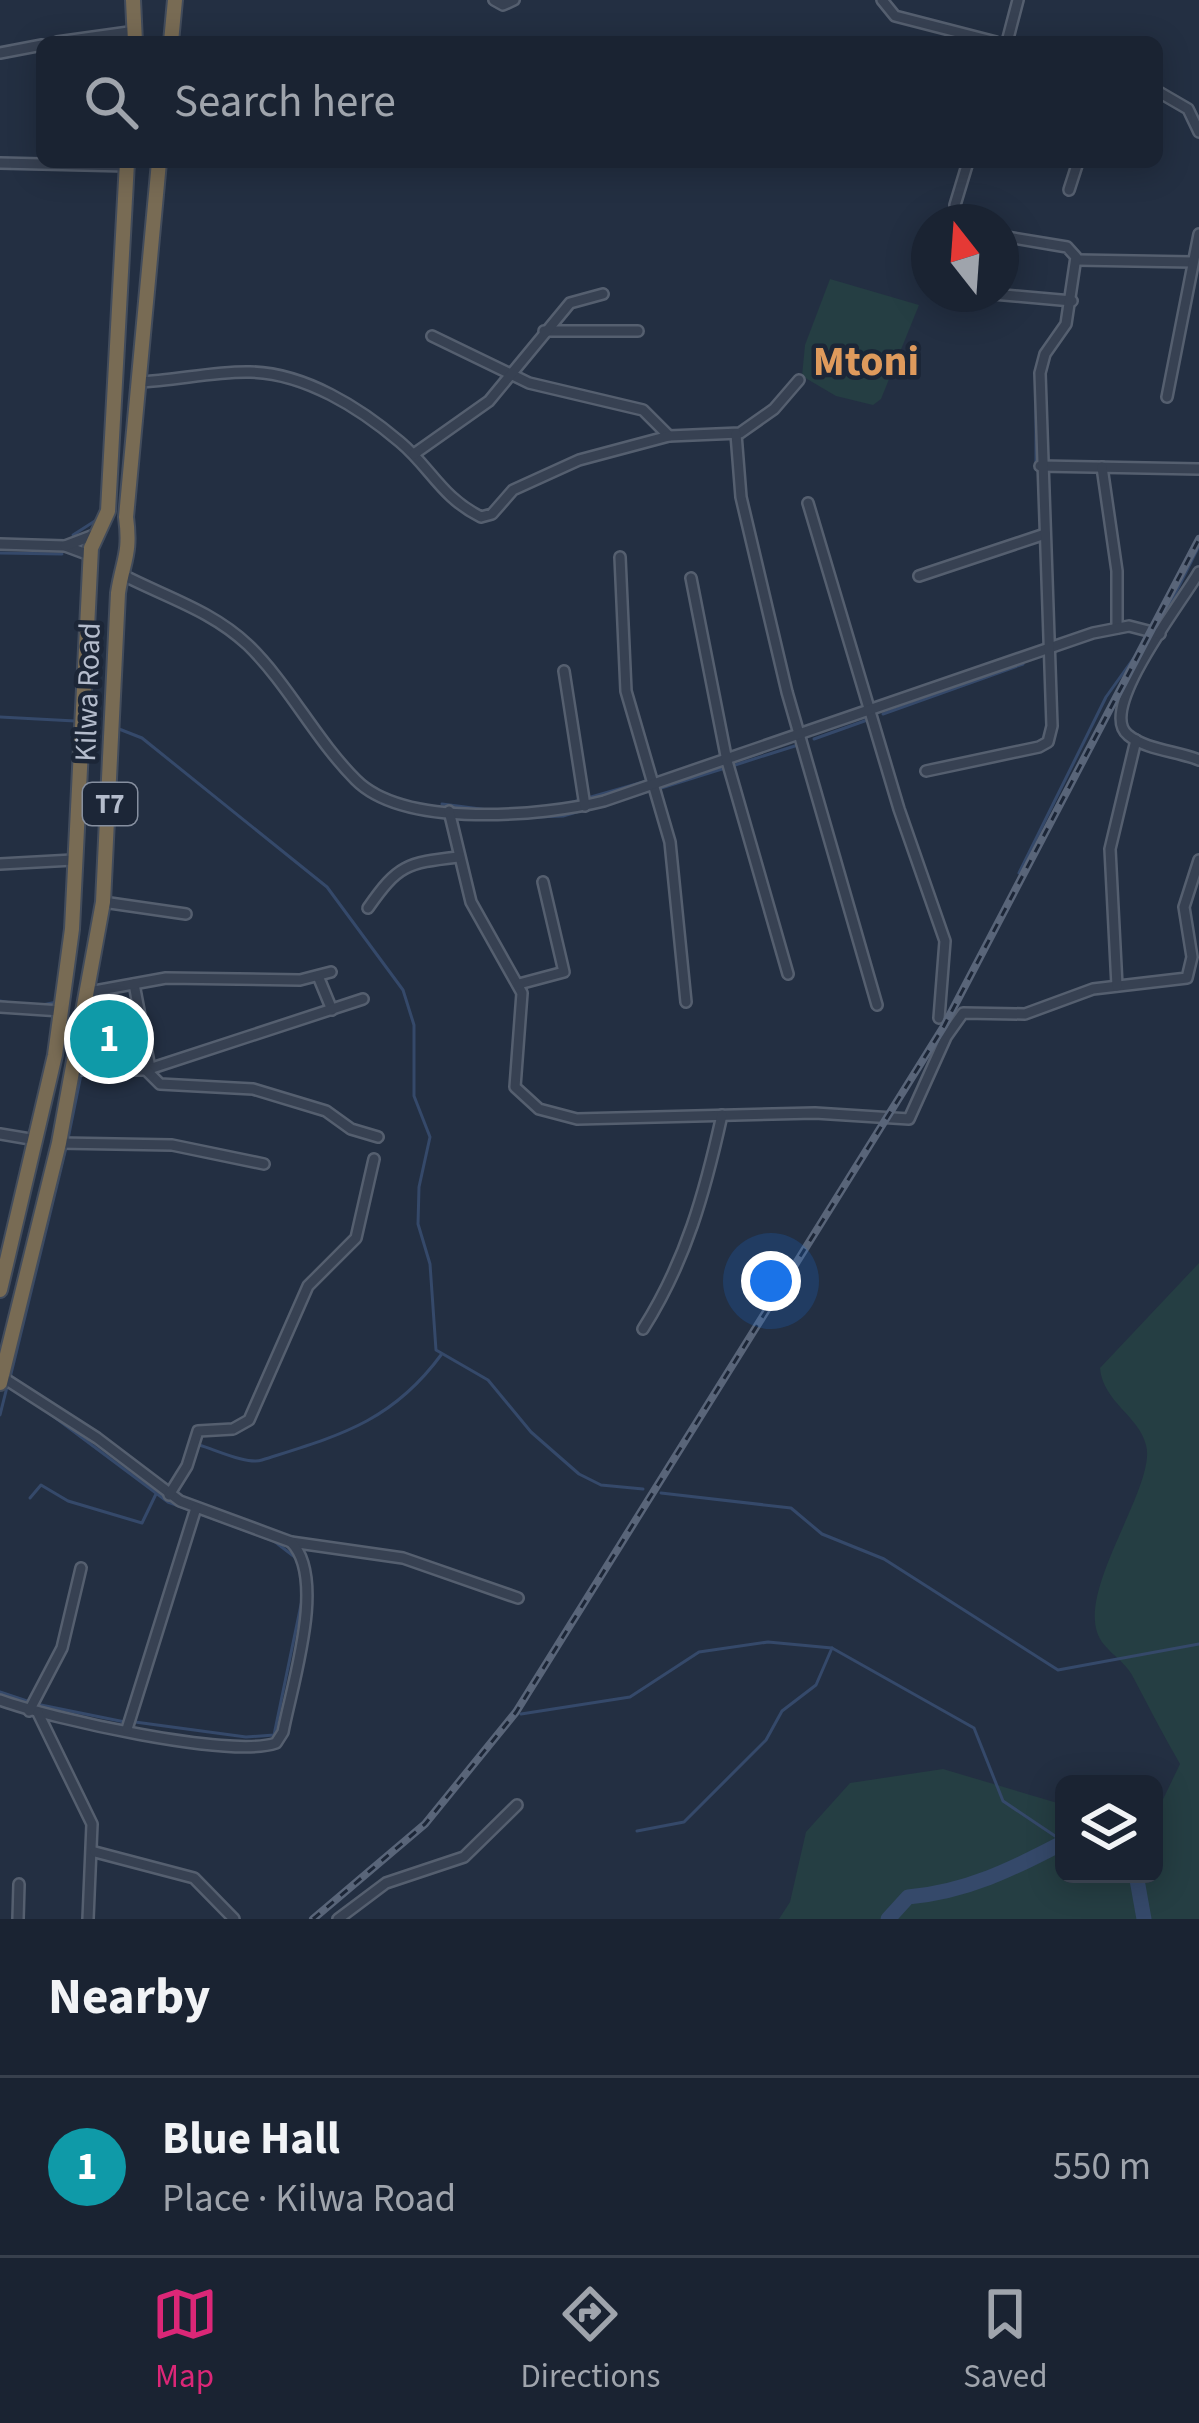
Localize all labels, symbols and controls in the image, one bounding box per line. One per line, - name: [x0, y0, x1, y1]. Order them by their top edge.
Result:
- search box: [36, 36, 1163, 168]
- icon: search: [78, 69, 144, 135]
- text: Search here: [174, 70, 396, 134]
- north arrow: [911, 204, 1019, 312]
- district label: Mtoni: [813, 332, 919, 392]
- street label: Kilwa Road: [64, 622, 112, 762]
- road number: T7: [83, 783, 137, 825]
- pin: 1: [70, 994, 148, 1084]
- your location: [741, 1251, 801, 1311]
- map controls: [1055, 1775, 1163, 1883]
- button: layers: [1055, 1775, 1163, 1883]
- text: Nearby: [48, 1961, 210, 2033]
- text: Blue Hall: [162, 2107, 340, 2171]
- text: 1: [77, 2139, 97, 2195]
- text: 550 m: [1053, 2139, 1151, 2195]
- text: Place · Kilwa Road: [162, 2171, 456, 2227]
- tab: Map: [152, 2281, 218, 2400]
- tab: Directions: [521, 2281, 660, 2400]
- tab: Saved: [963, 2281, 1047, 2400]

